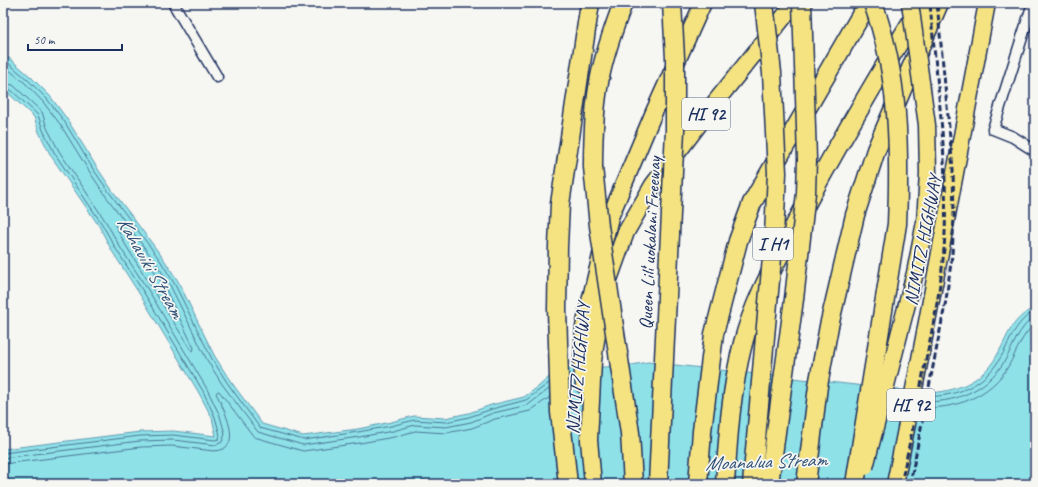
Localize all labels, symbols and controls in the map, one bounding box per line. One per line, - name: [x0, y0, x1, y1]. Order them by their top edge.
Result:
- scale bar: [28, 26, 122, 52]
- text: 50 m: [34, 32, 56, 48]
- road number: HI 92: [682, 98, 730, 130]
- street label: Queen Liliʻuokalani Freeway: [633, 155, 667, 330]
- street label: NIMITZ HIGHWAY: [899, 171, 948, 307]
- water label: Kahauiki Stream: [111, 212, 191, 325]
- road number: I H1: [753, 228, 793, 260]
- street label: NIMITZ HIGHWAY: [560, 299, 596, 435]
- road number: HI 92: [887, 389, 935, 421]
- water label: Moanalua Stream: [705, 447, 830, 476]

